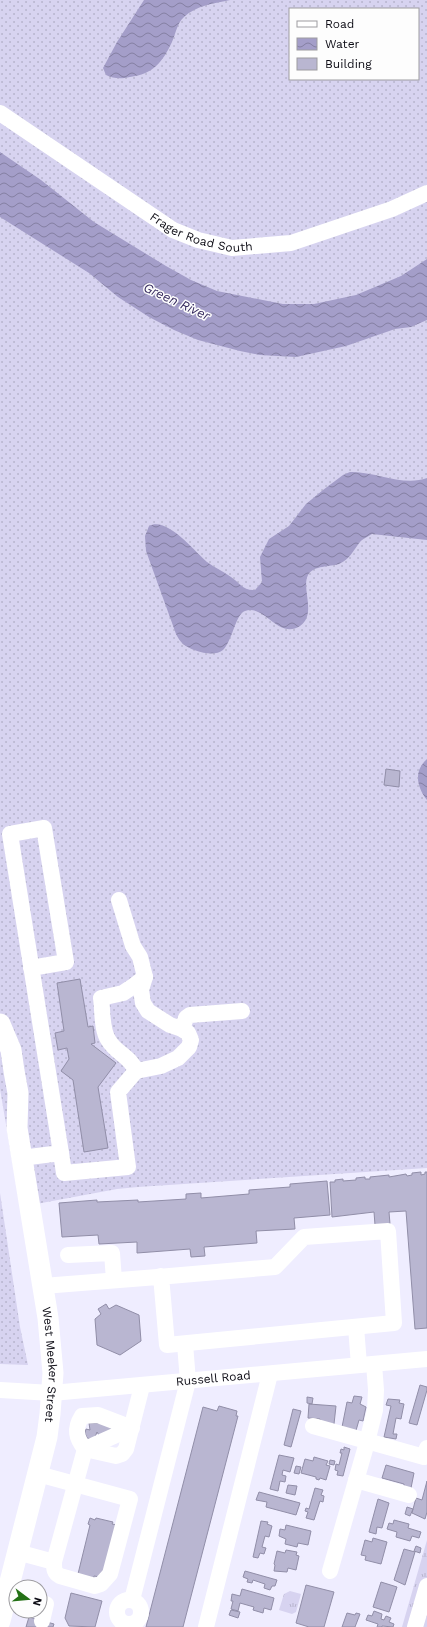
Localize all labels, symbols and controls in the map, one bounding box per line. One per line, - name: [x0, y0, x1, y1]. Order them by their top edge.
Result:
- legend: [289, 8, 419, 80]
- text: Road: [325, 17, 354, 31]
- text: Water: [325, 37, 360, 51]
- text: Building: [325, 57, 372, 71]
- street label: Frager Road South: [147, 210, 253, 255]
- water label: Green River: [141, 279, 213, 324]
- street label: West Meeker Street: [39, 1306, 60, 1423]
- street label: Russell Road: [175, 1368, 251, 1389]
- north arrow: [8, 1579, 48, 1619]
- text: N: [30, 1596, 45, 1607]

